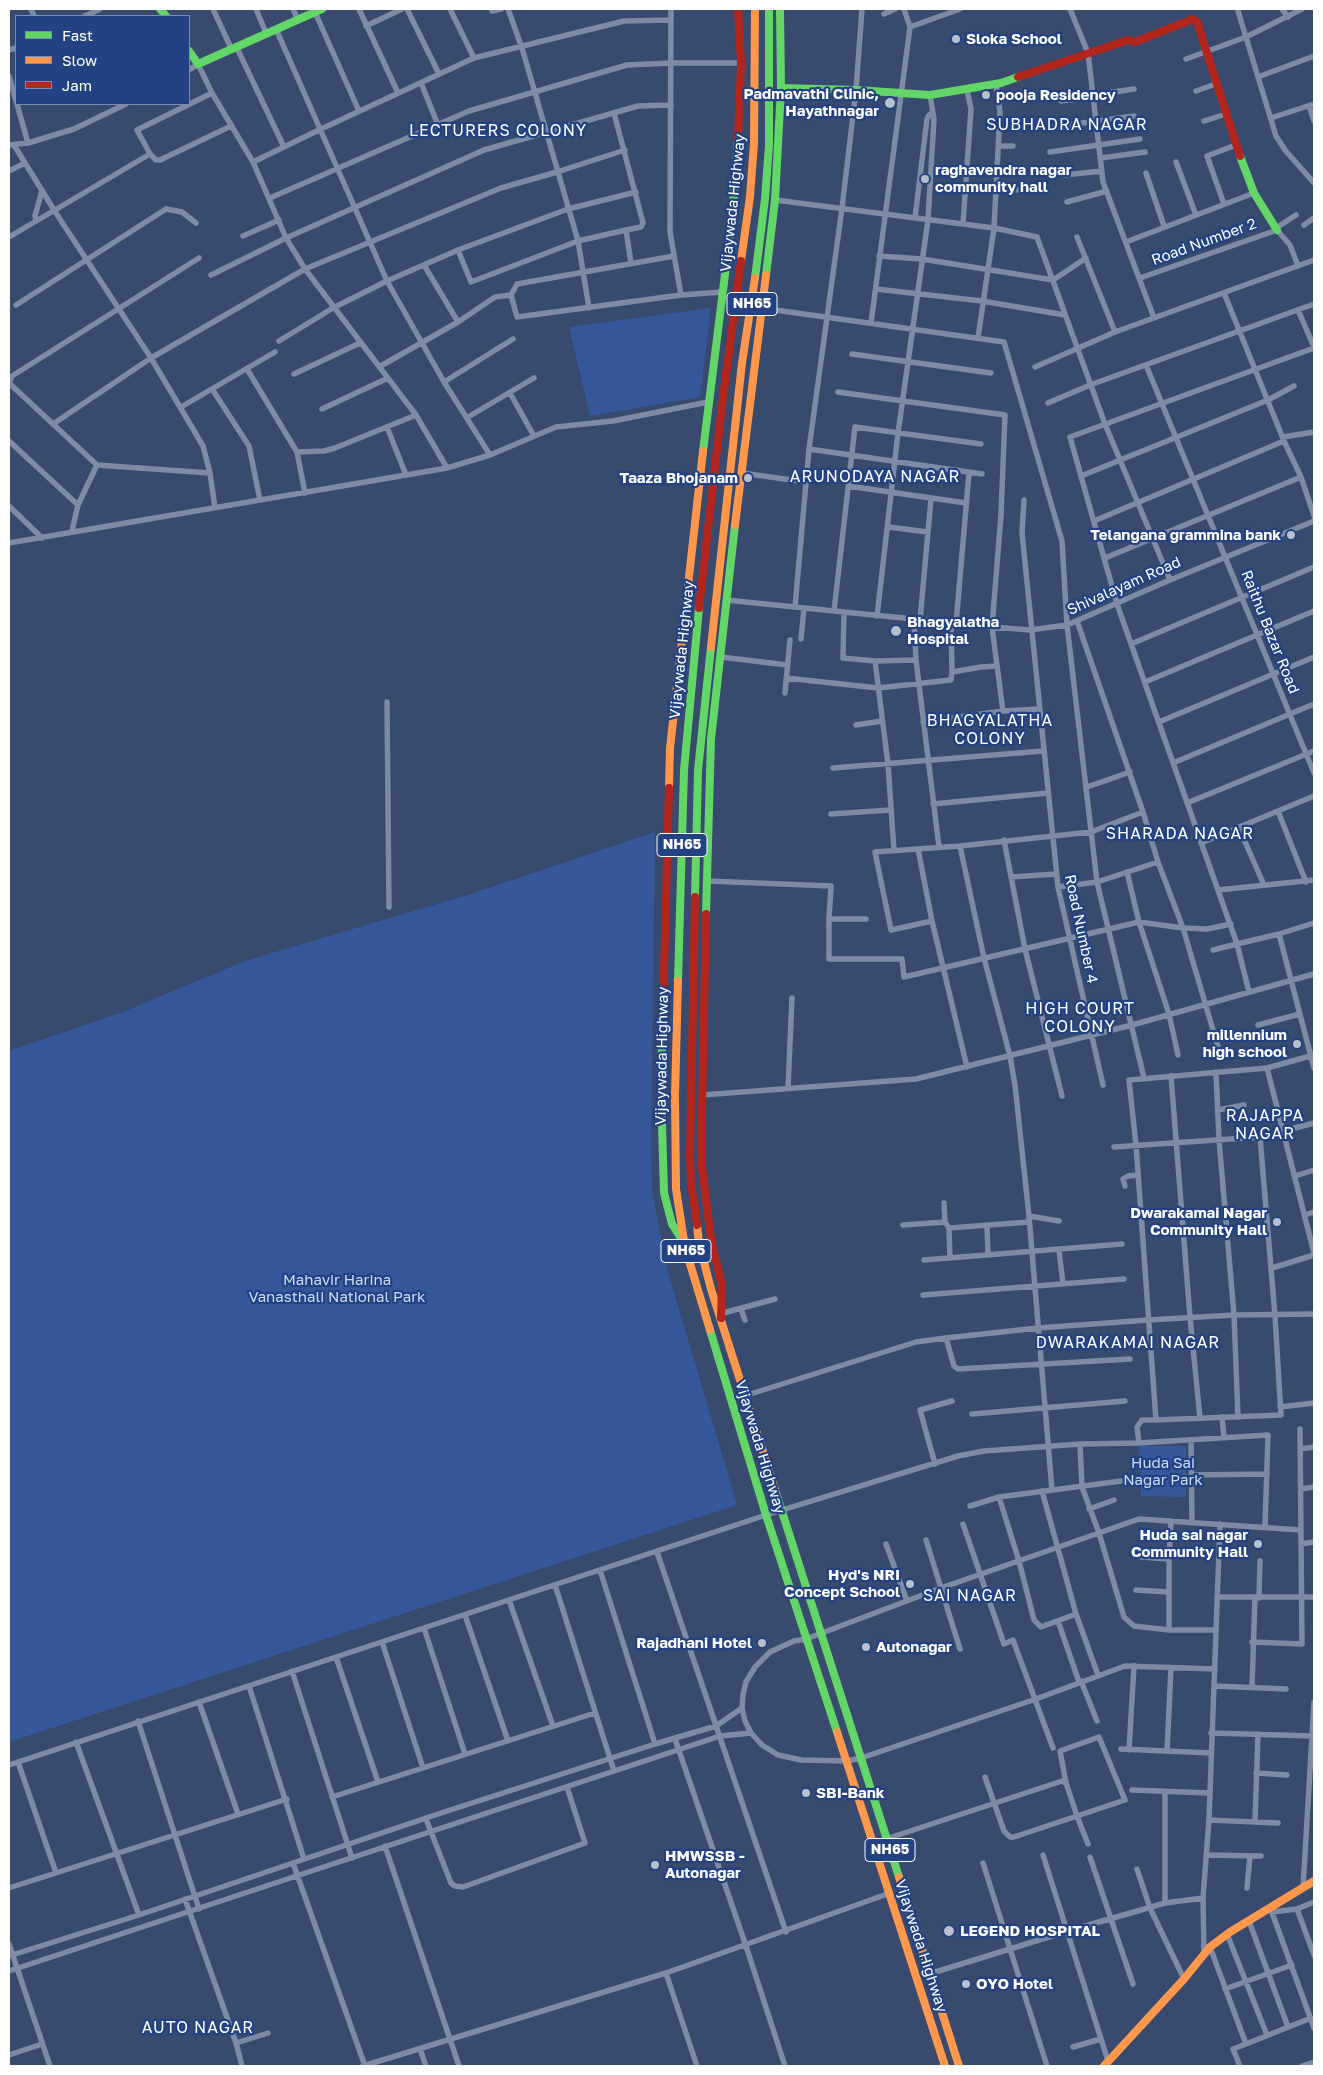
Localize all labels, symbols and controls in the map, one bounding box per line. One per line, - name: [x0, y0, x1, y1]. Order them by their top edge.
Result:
- legend: [15, 15, 190, 105]
- text: Fast: [62, 26, 93, 44]
- place label: Sloka School: [966, 30, 1062, 48]
- marker: Sloka School: [950, 33, 962, 45]
- text: Slow: [62, 51, 97, 69]
- text: Jam: [62, 76, 92, 94]
- place label: Padmavathi Clinic, Hayathnagar: [743, 85, 879, 120]
- place label: pooja Residency: [996, 86, 1116, 104]
- marker: pooja Residency: [980, 89, 992, 101]
- marker: Padmavathi Clinic, Hayathnagar: [883, 96, 897, 110]
- district label: SUBHADRA NAGAR: [985, 115, 1149, 135]
- district label: LECTURERS COLONY: [407, 121, 589, 141]
- street label: Vijaywada Highway: [717, 133, 749, 273]
- place label: raghavendra nagar community hall: [935, 161, 1072, 196]
- marker: raghavendra nagar community hall: [919, 173, 931, 185]
- street label: Road Number 2: [1149, 215, 1259, 269]
- road number: NH65: [727, 292, 777, 316]
- district label: ARUNODAYA NAGAR: [788, 467, 962, 487]
- place label: Taaza Bhojanam: [620, 469, 738, 487]
- marker: Taaza Bhojanam: [742, 472, 754, 484]
- place label: Telangana grammina bank: [1090, 526, 1281, 544]
- marker: Telangana grammina bank: [1285, 529, 1297, 541]
- street label: Shivalayam Road: [1064, 553, 1184, 619]
- street label: Raithu Bazar Road: [1237, 568, 1303, 696]
- street label: Vijaywada Highway: [666, 580, 698, 720]
- place label: Bhagyalatha Hospital: [907, 613, 999, 648]
- marker: Bhagyalatha Hospital: [889, 624, 903, 638]
- district label: BHAGYALATHA COLONY: [925, 711, 1055, 749]
- district label: SHARADA NAGAR: [1104, 824, 1256, 844]
- road number: NH65: [657, 834, 707, 856]
- street label: Road Number 4: [1061, 873, 1101, 985]
- street label: Vijaywada Highway: [652, 986, 672, 1126]
- district label: HIGH COURT COLONY: [1024, 999, 1136, 1037]
- place label: millennium high school: [1203, 1026, 1287, 1061]
- marker: millennium high school: [1291, 1038, 1303, 1050]
- district label: RAJAPPA NAGAR: [1225, 1106, 1305, 1144]
- place label: Dwarakamai Nagar Community Hall: [1130, 1204, 1267, 1239]
- marker: Dwarakamai Nagar Community Hall: [1271, 1216, 1283, 1228]
- road number: NH65: [661, 1240, 711, 1262]
- park label: Mahavir Harina Vanasthali National Park: [248, 1271, 426, 1306]
- district label: DWARAKAMAI NAGAR: [1034, 1333, 1222, 1353]
- street label: Vijaywada Highway: [731, 1378, 789, 1516]
- park label: Huda Sai Nagar Park: [1123, 1454, 1203, 1489]
- place label: Huda sai nagar Community Hall: [1131, 1526, 1248, 1561]
- marker: Huda sai nagar Community Hall: [1252, 1538, 1264, 1550]
- place label: Hyd's NRI Concept School: [784, 1566, 900, 1601]
- marker: Hyd's NRI Concept School: [904, 1578, 916, 1590]
- district label: SAI NAGAR: [922, 1586, 1018, 1606]
- place label: Rajadhani Hotel: [636, 1634, 752, 1652]
- marker: Rajadhani Hotel: [756, 1637, 768, 1649]
- place label: Autonagar: [876, 1638, 952, 1656]
- marker: Autonagar: [860, 1641, 872, 1653]
- place label: SBI-Bank: [816, 1784, 884, 1802]
- marker: SBI-Bank: [800, 1787, 812, 1799]
- road number: NH65: [865, 1838, 915, 1862]
- place label: HMWSSB - Autonagar: [665, 1847, 745, 1882]
- marker: HMWSSB - Autonagar: [649, 1859, 661, 1871]
- street label: Vijaywada Highway: [891, 1877, 951, 2015]
- place label: LEGEND HOSPITAL: [960, 1922, 1100, 1940]
- marker: LEGEND HOSPITAL: [942, 1924, 956, 1938]
- place label: OYO Hotel: [976, 1975, 1053, 1993]
- marker: OYO Hotel: [960, 1978, 972, 1990]
- district label: AUTO NAGAR: [141, 2018, 255, 2038]

